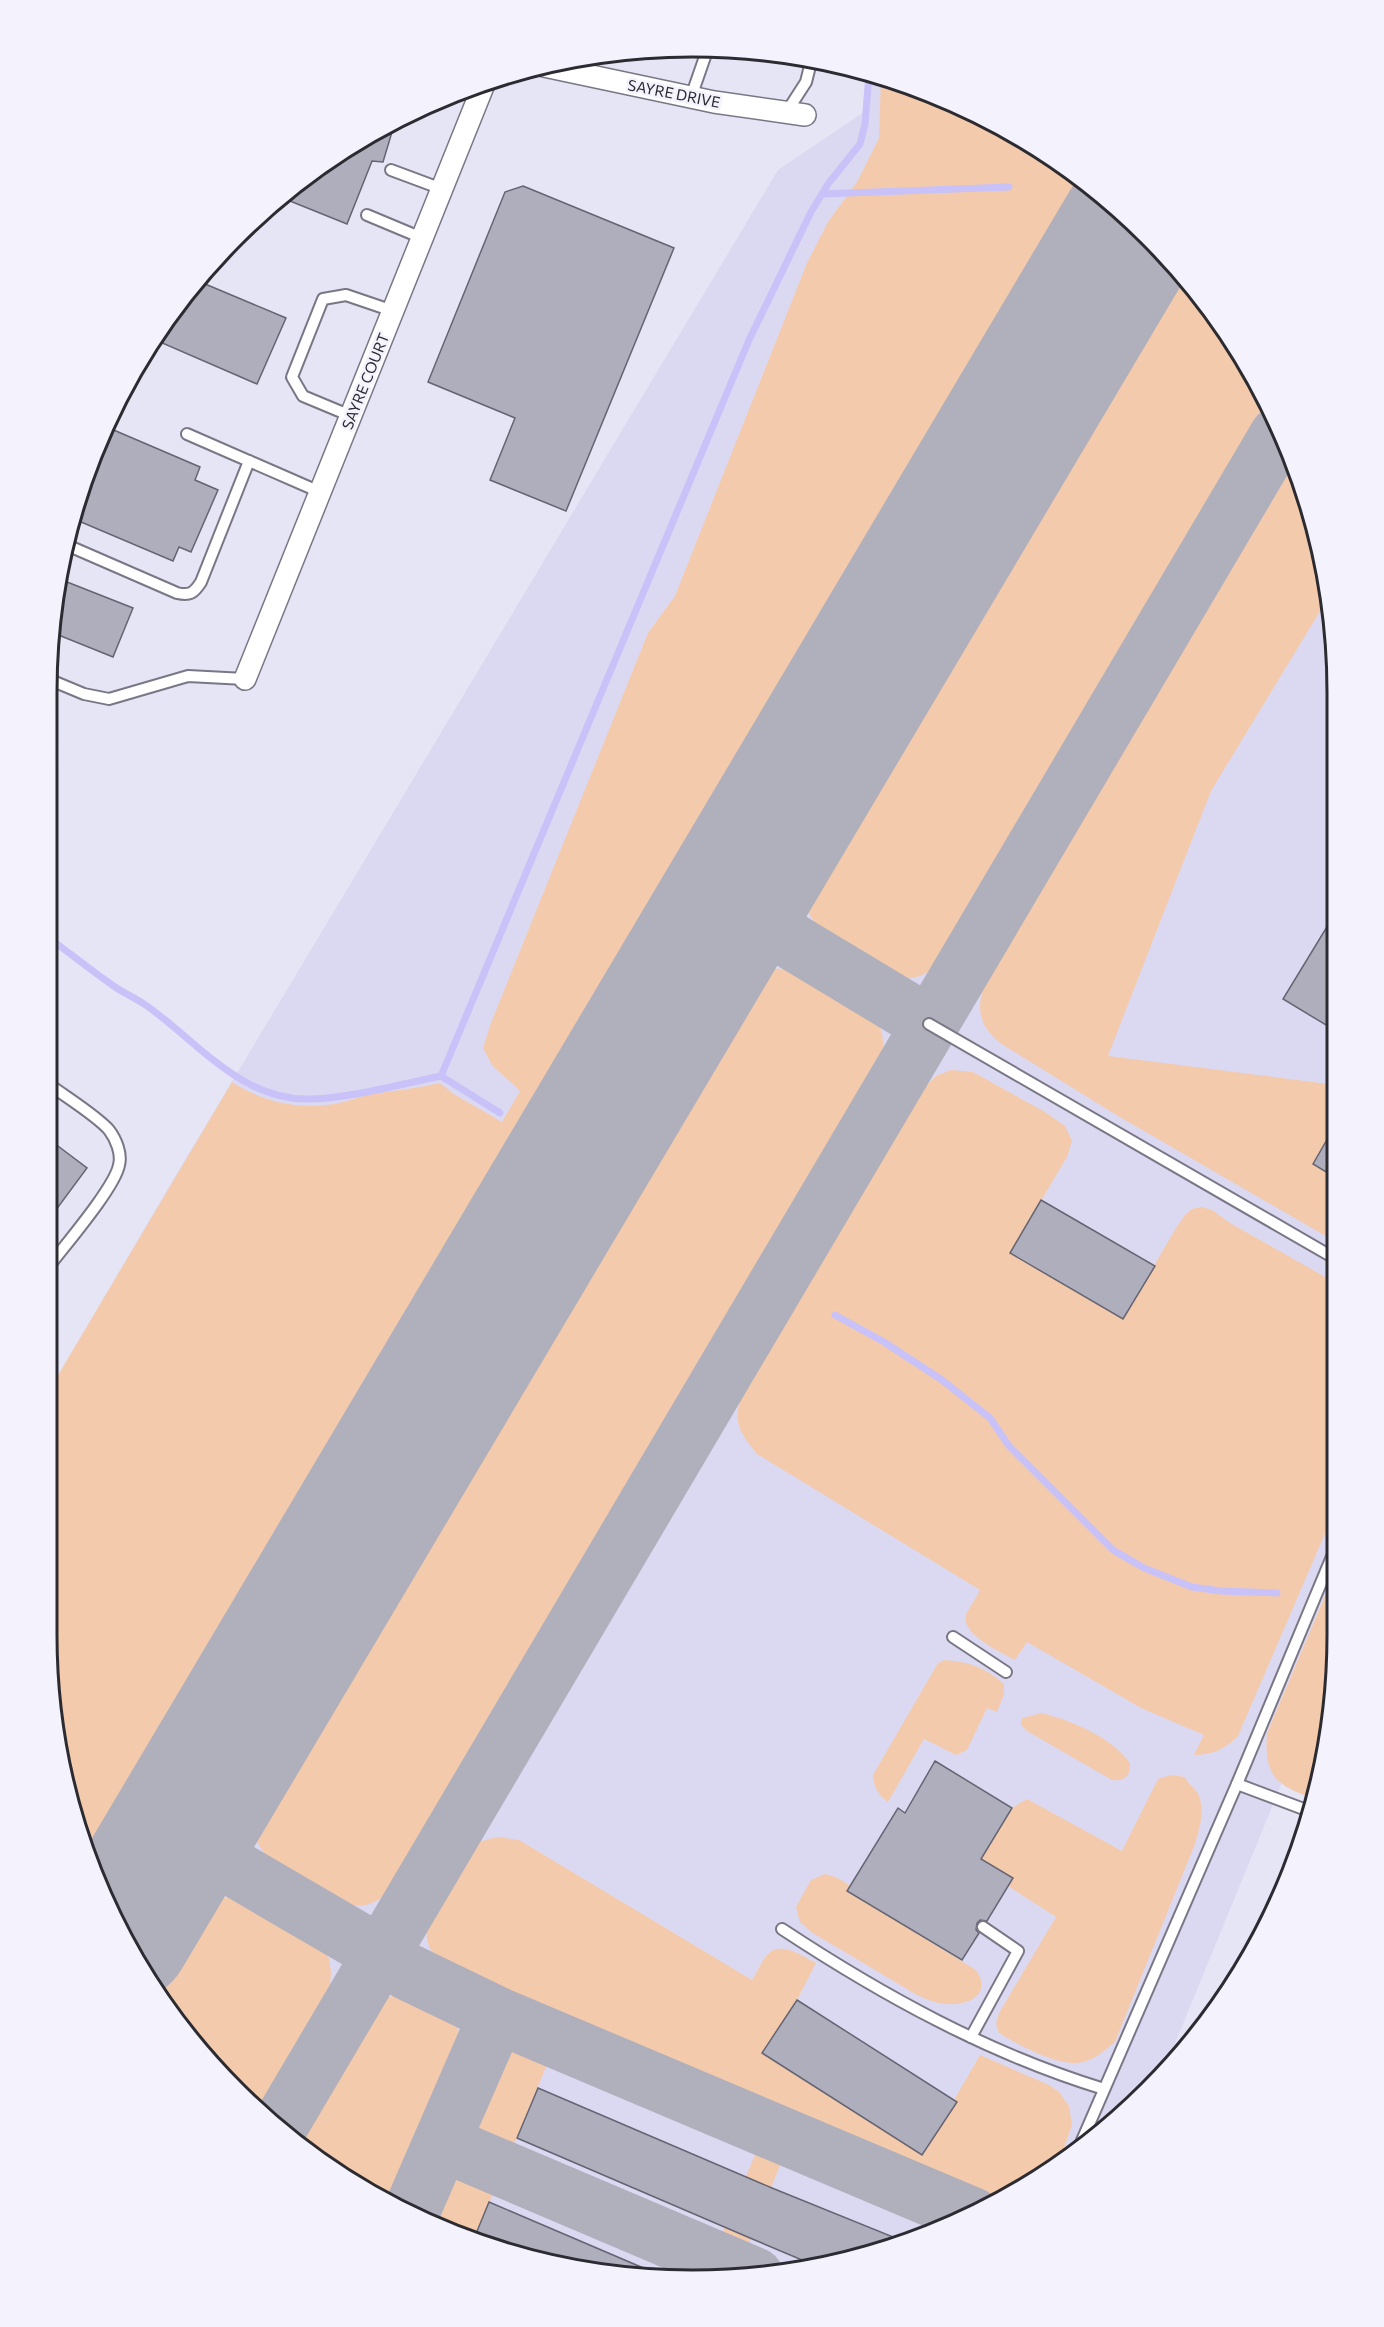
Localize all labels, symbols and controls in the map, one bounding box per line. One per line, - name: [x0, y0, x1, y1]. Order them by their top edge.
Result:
- street label: SAYRE DRIVE: [626, 75, 722, 111]
- street label: SAYRE COURT: [337, 330, 393, 432]

